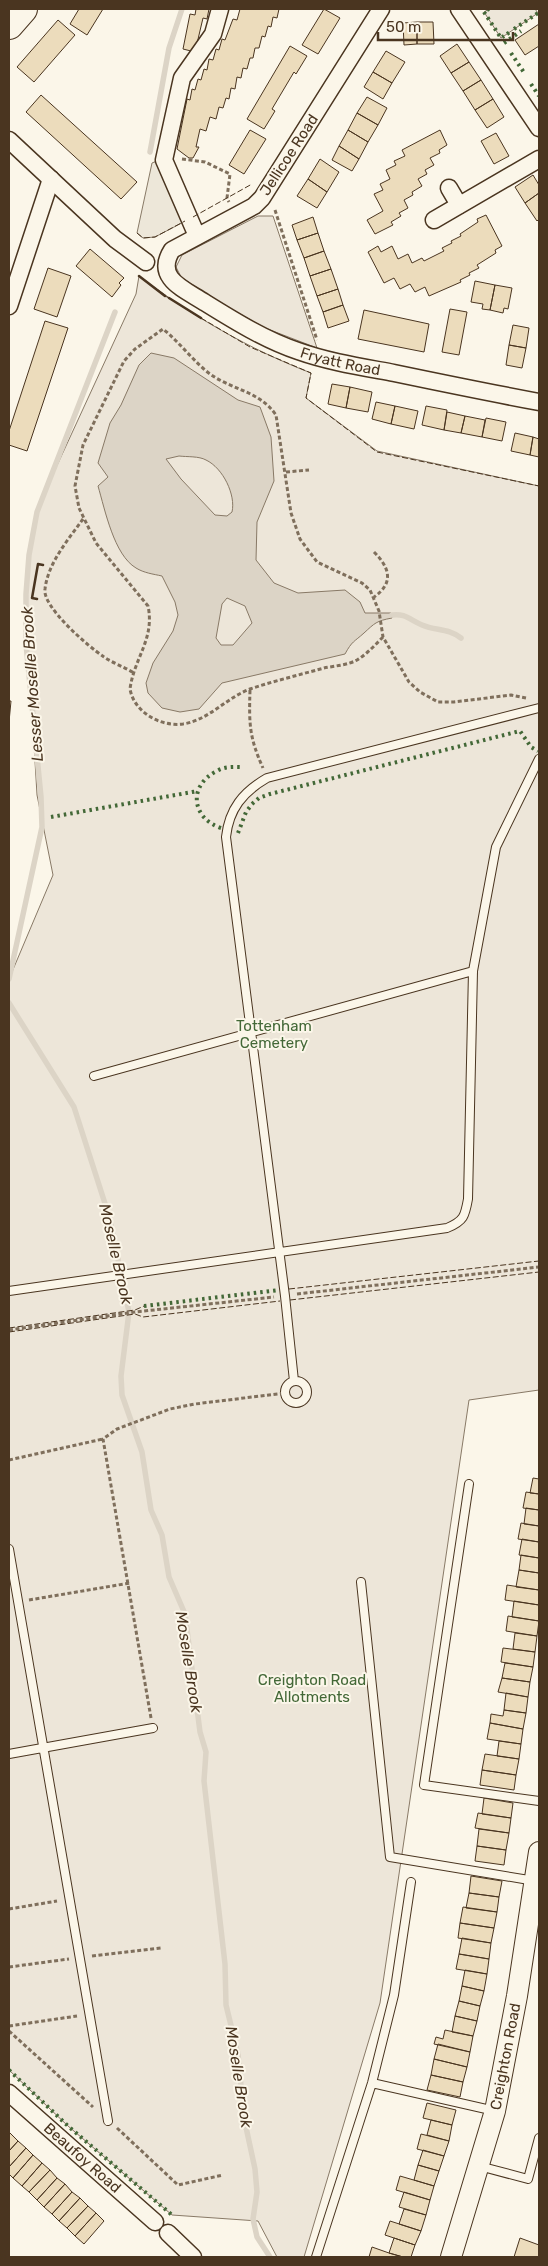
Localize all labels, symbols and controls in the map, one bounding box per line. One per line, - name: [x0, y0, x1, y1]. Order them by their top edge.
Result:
- scale bar: [378, 10, 513, 42]
- text: 50 m: [386, 18, 421, 36]
- street label: Jellicoe Road: [256, 111, 322, 199]
- street label: Fryatt Road: [298, 343, 382, 379]
- water label: Lesser Moselle Brook: [17, 605, 47, 762]
- park label: Tottenham Cemetery: [236, 1017, 312, 1052]
- water label: Moselle Brook: [95, 1202, 137, 1307]
- water label: Moselle Brook: [172, 1610, 207, 1715]
- park label: Creighton Road Allotments: [258, 1671, 366, 1706]
- street label: Creighton Road: [486, 2002, 524, 2111]
- water label: Moselle Brook: [222, 2025, 257, 2130]
- street label: Beaufoy Road: [40, 2119, 125, 2197]

